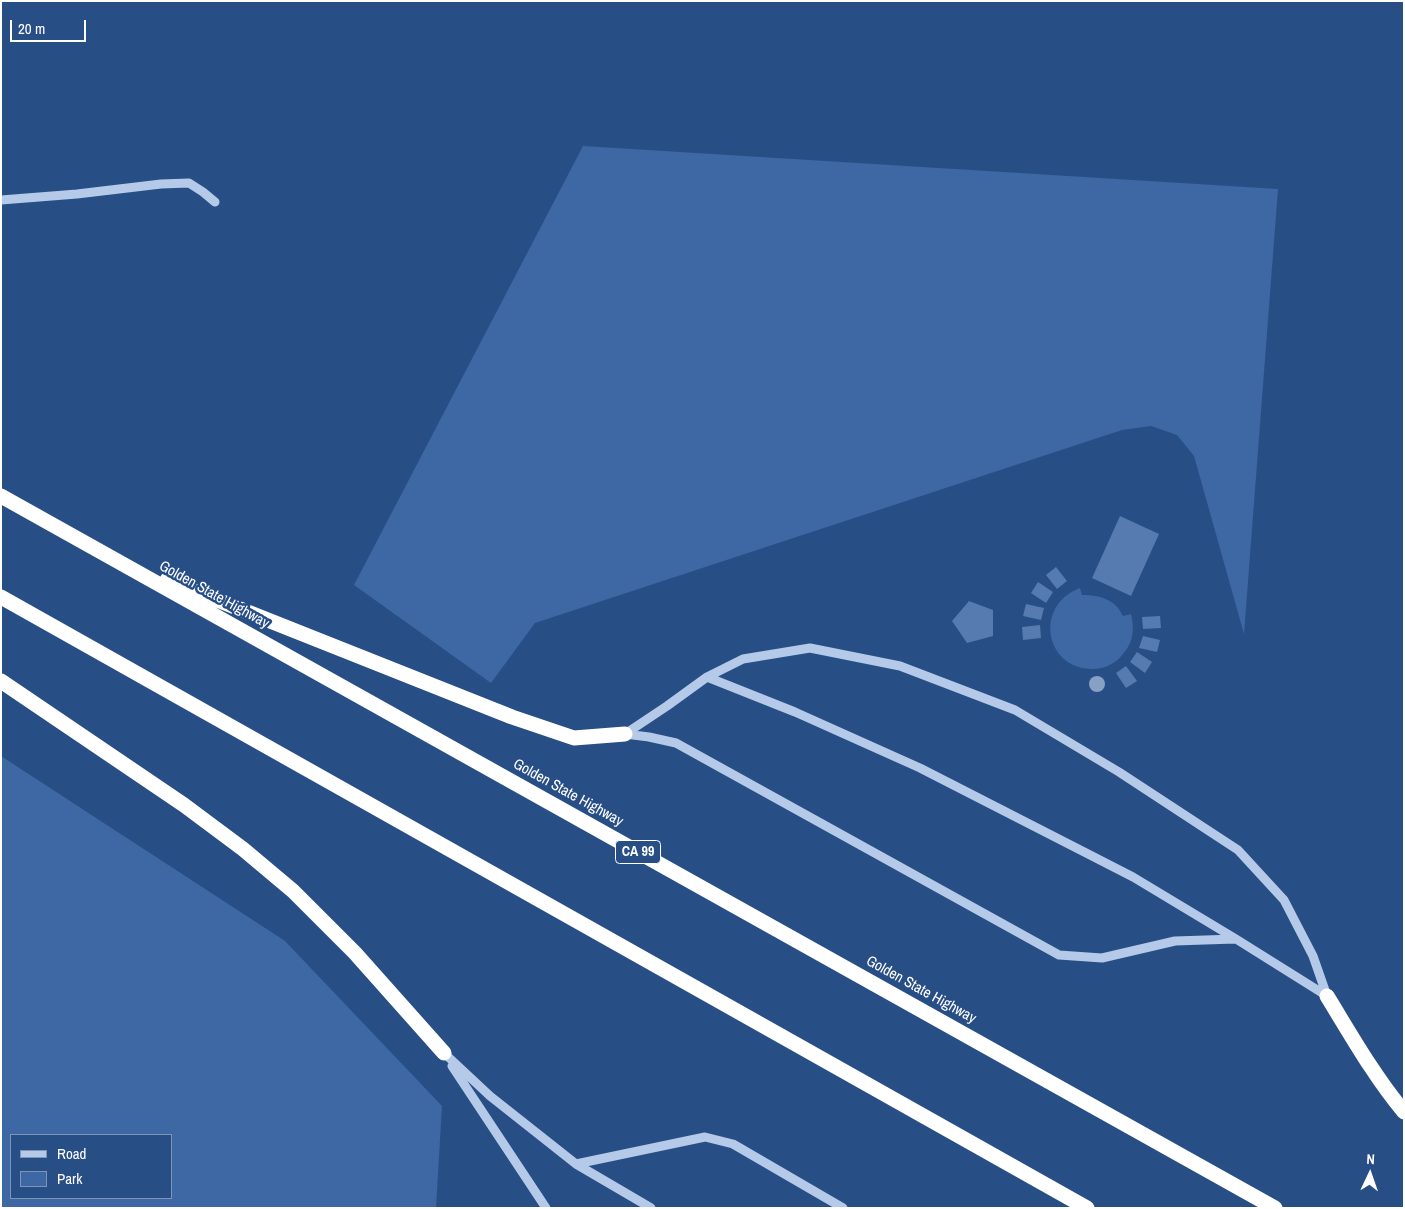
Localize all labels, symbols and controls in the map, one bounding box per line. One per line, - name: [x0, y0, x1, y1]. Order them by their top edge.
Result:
- scale bar: [12, 10, 89, 42]
- text: 20 m: [18, 18, 45, 39]
- street label: Golden State Highway: [156, 557, 272, 633]
- street label: Golden State Highway: [510, 755, 626, 831]
- road number: CA 99: [616, 840, 660, 864]
- street label: Golden State Highway: [863, 952, 979, 1028]
- legend: [10, 1134, 172, 1199]
- text: Road: [57, 1143, 86, 1164]
- north arrow: [1345, 1149, 1395, 1199]
- text: N: [1366, 1150, 1375, 1168]
- text: Park: [57, 1168, 82, 1189]

